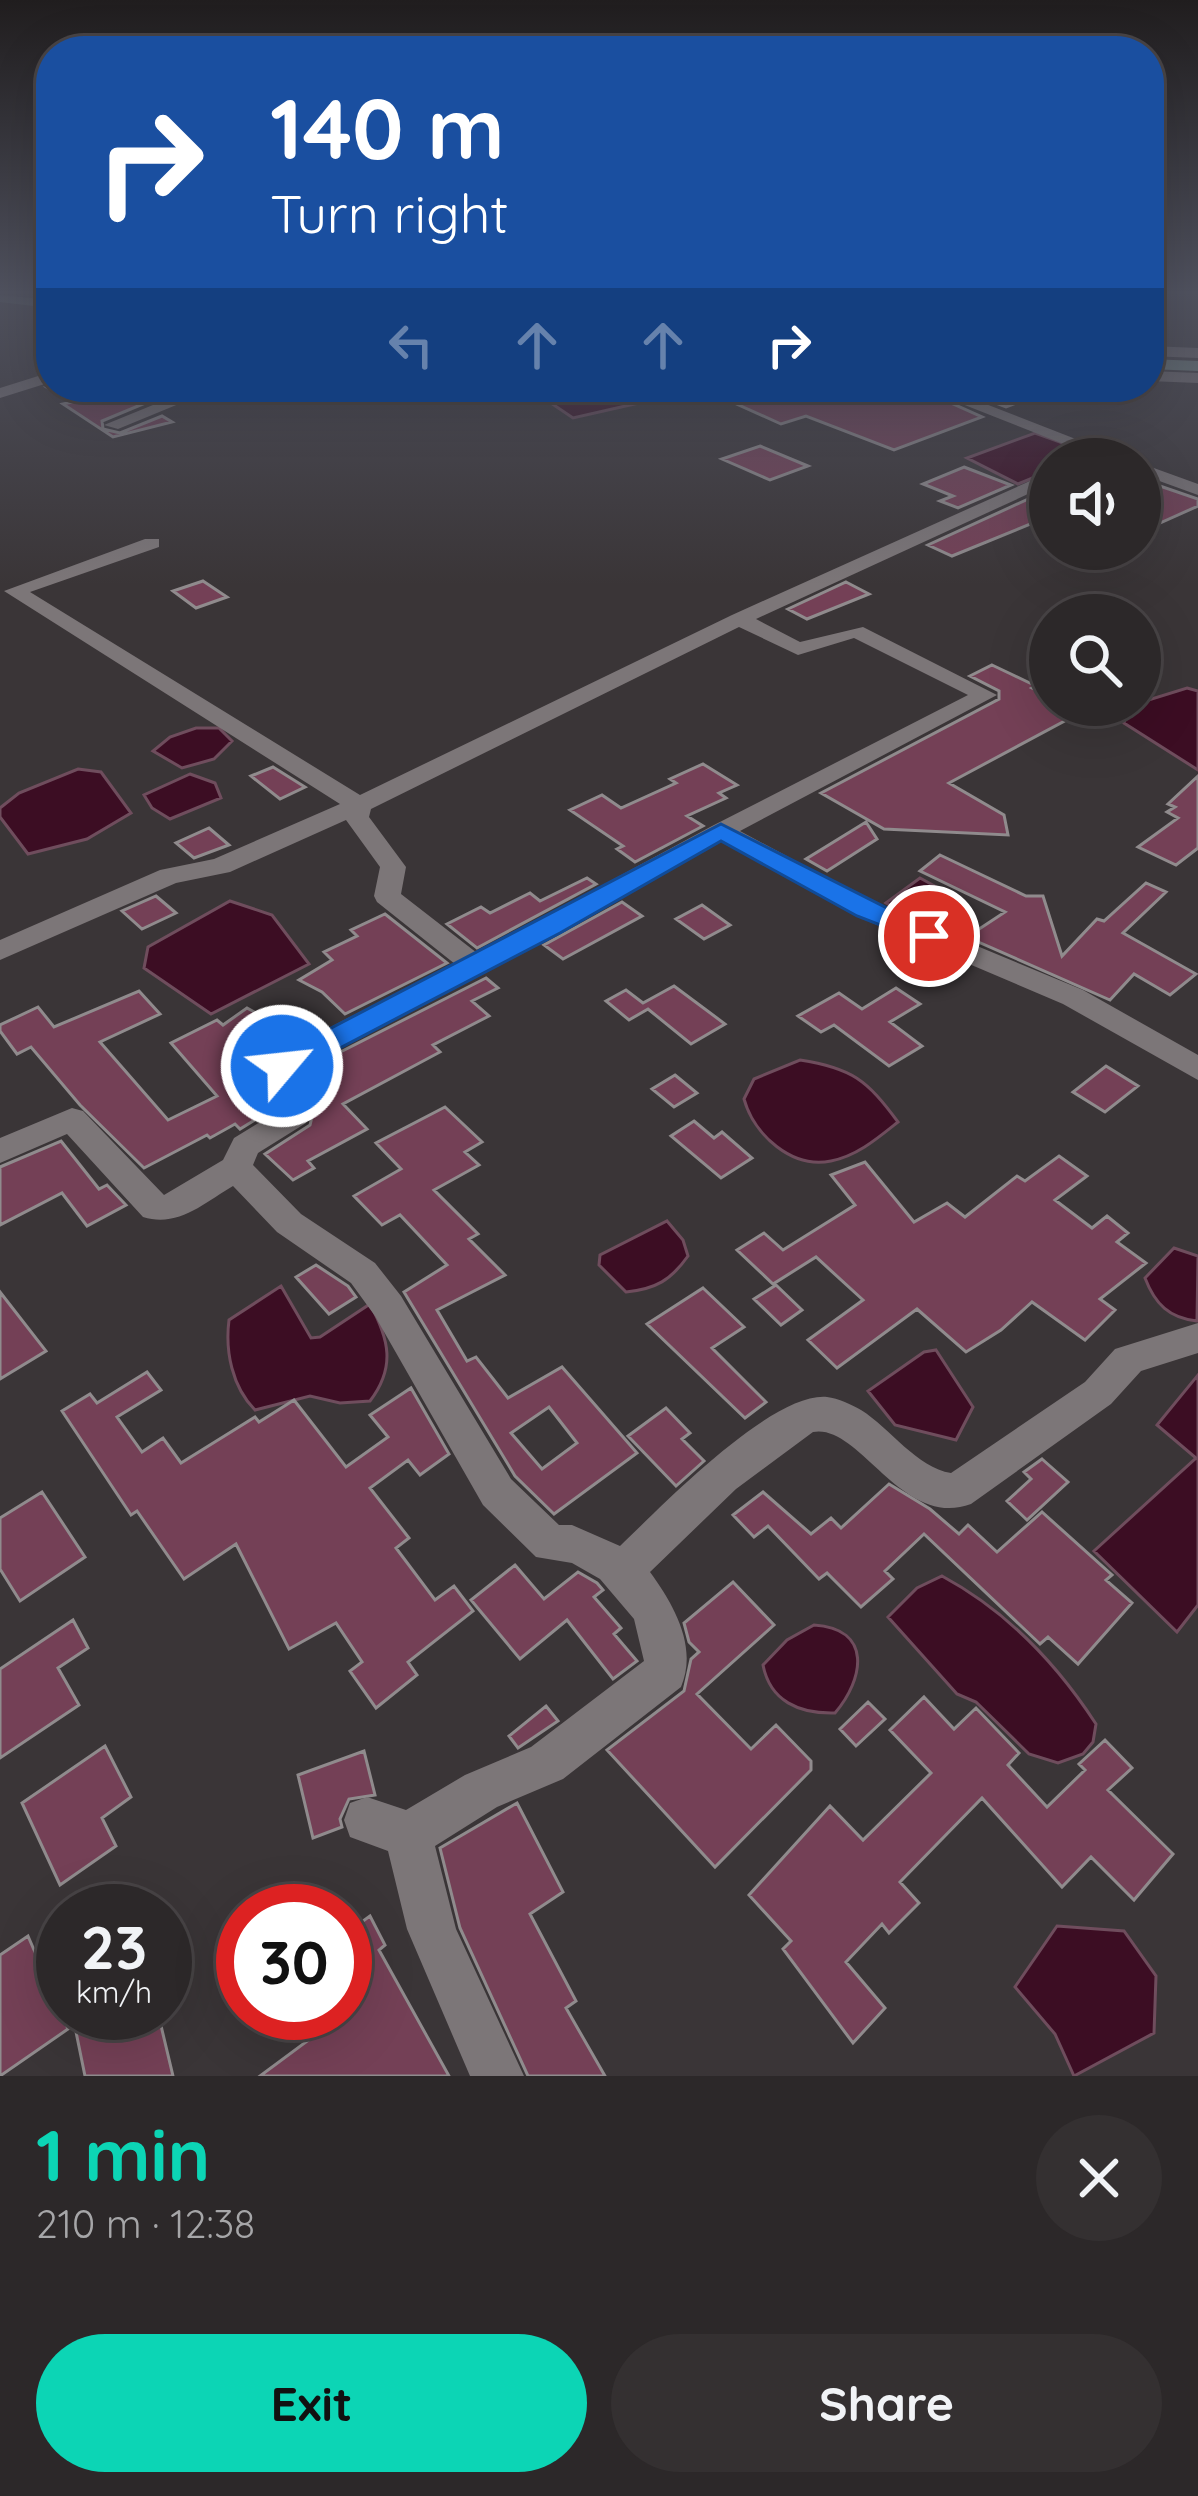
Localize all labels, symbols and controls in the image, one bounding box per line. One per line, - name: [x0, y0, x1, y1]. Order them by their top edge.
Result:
- text: 140 m: [270, 75, 505, 180]
- icon: right: [72, 84, 228, 240]
- text: Turn right: [270, 179, 509, 247]
- icon: left: [378, 312, 444, 378]
- icon: ahead: [504, 312, 570, 378]
- icon: ahead: [630, 312, 696, 378]
- icon: right: [756, 312, 822, 378]
- map controls: [1029, 438, 1161, 726]
- button: sound: [1029, 438, 1161, 570]
- button: search: [1029, 594, 1161, 726]
- pin: [878, 885, 980, 987]
- icon: arrive: [896, 903, 962, 969]
- position arrow: [219, 1003, 345, 1129]
- speed limit sign: 30: [216, 1884, 372, 2040]
- text: 23: [81, 1909, 147, 1984]
- text: km/h: [76, 1973, 152, 2011]
- text: 1 min: [36, 2109, 210, 2199]
- button: close: [1036, 2115, 1162, 2241]
- text: 210 m · 12:38: [36, 2199, 255, 2248]
- button: Exit: [36, 2334, 587, 2472]
- button: Share: [611, 2334, 1162, 2472]

